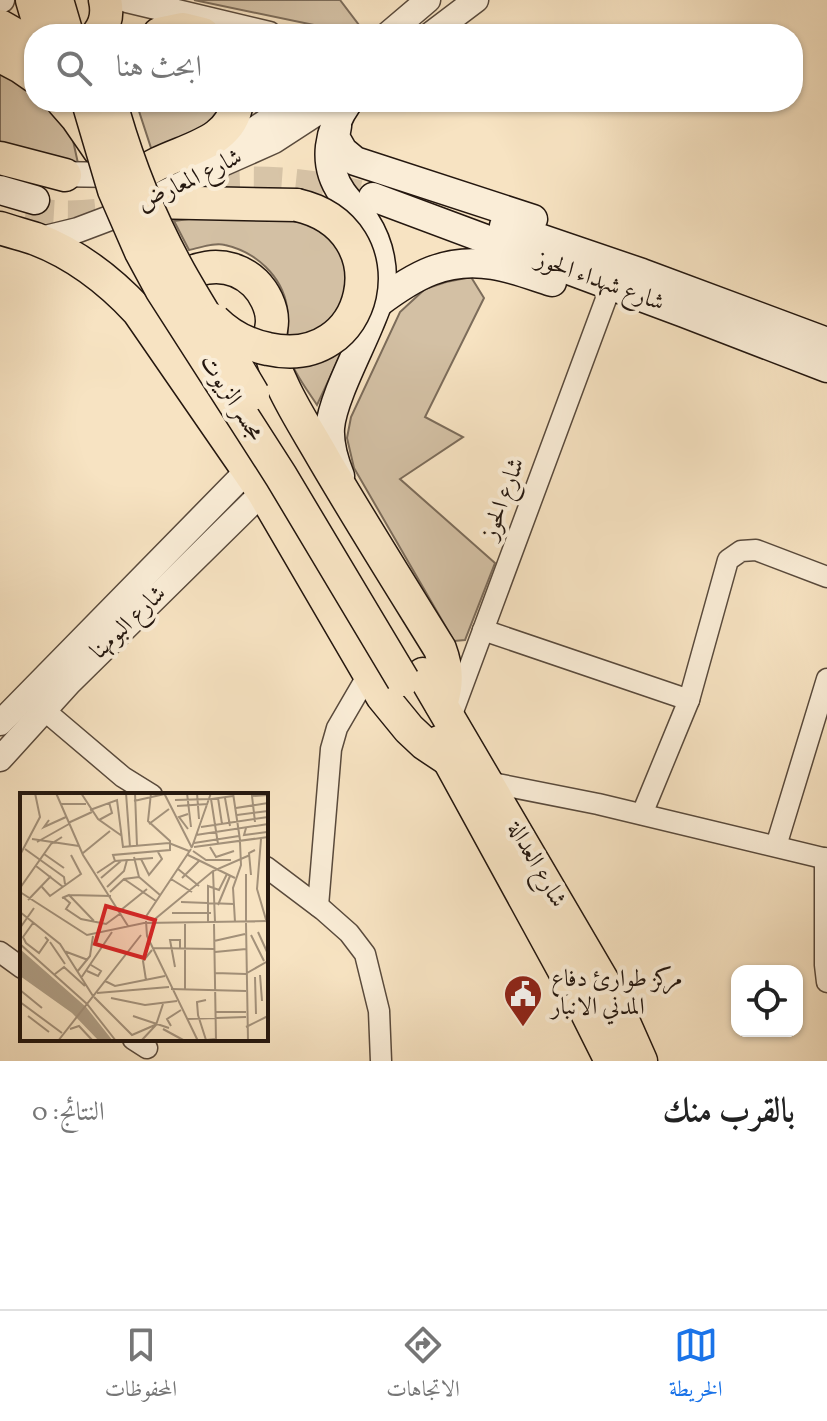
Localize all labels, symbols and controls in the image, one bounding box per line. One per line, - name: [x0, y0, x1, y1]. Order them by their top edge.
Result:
- search box: [24, 24, 803, 112]
- icon: search: [52, 46, 96, 90]
- text: ابحث هنا: [116, 47, 202, 89]
- street label: شارع المعارض: [132, 141, 249, 222]
- street label: شارع شهداء الحوز: [529, 242, 669, 322]
- street label: مجسر الزيوت: [190, 348, 272, 448]
- street label: شارع الحوز: [473, 453, 535, 547]
- street label: شارع البومهنا: [83, 578, 175, 669]
- inset map: [20, 793, 268, 1041]
- street label: شارع العدالة: [496, 815, 574, 915]
- place label: مركز طوارئ دفاع المدني الانبار: [549, 963, 682, 1025]
- map controls: [731, 965, 803, 1037]
- button: locate: [731, 965, 803, 1037]
- public building icon: مركز طوارئ دفاع المدني الانبار: [502, 973, 544, 1028]
- text: بالقرب منك: [663, 1089, 795, 1136]
- text: النتائج: 0: [32, 1095, 105, 1131]
- tab: المحفوظات: [105, 1323, 177, 1410]
- tab: الاتجاهات: [386, 1323, 460, 1410]
- tab: الخريطة: [669, 1323, 722, 1410]

